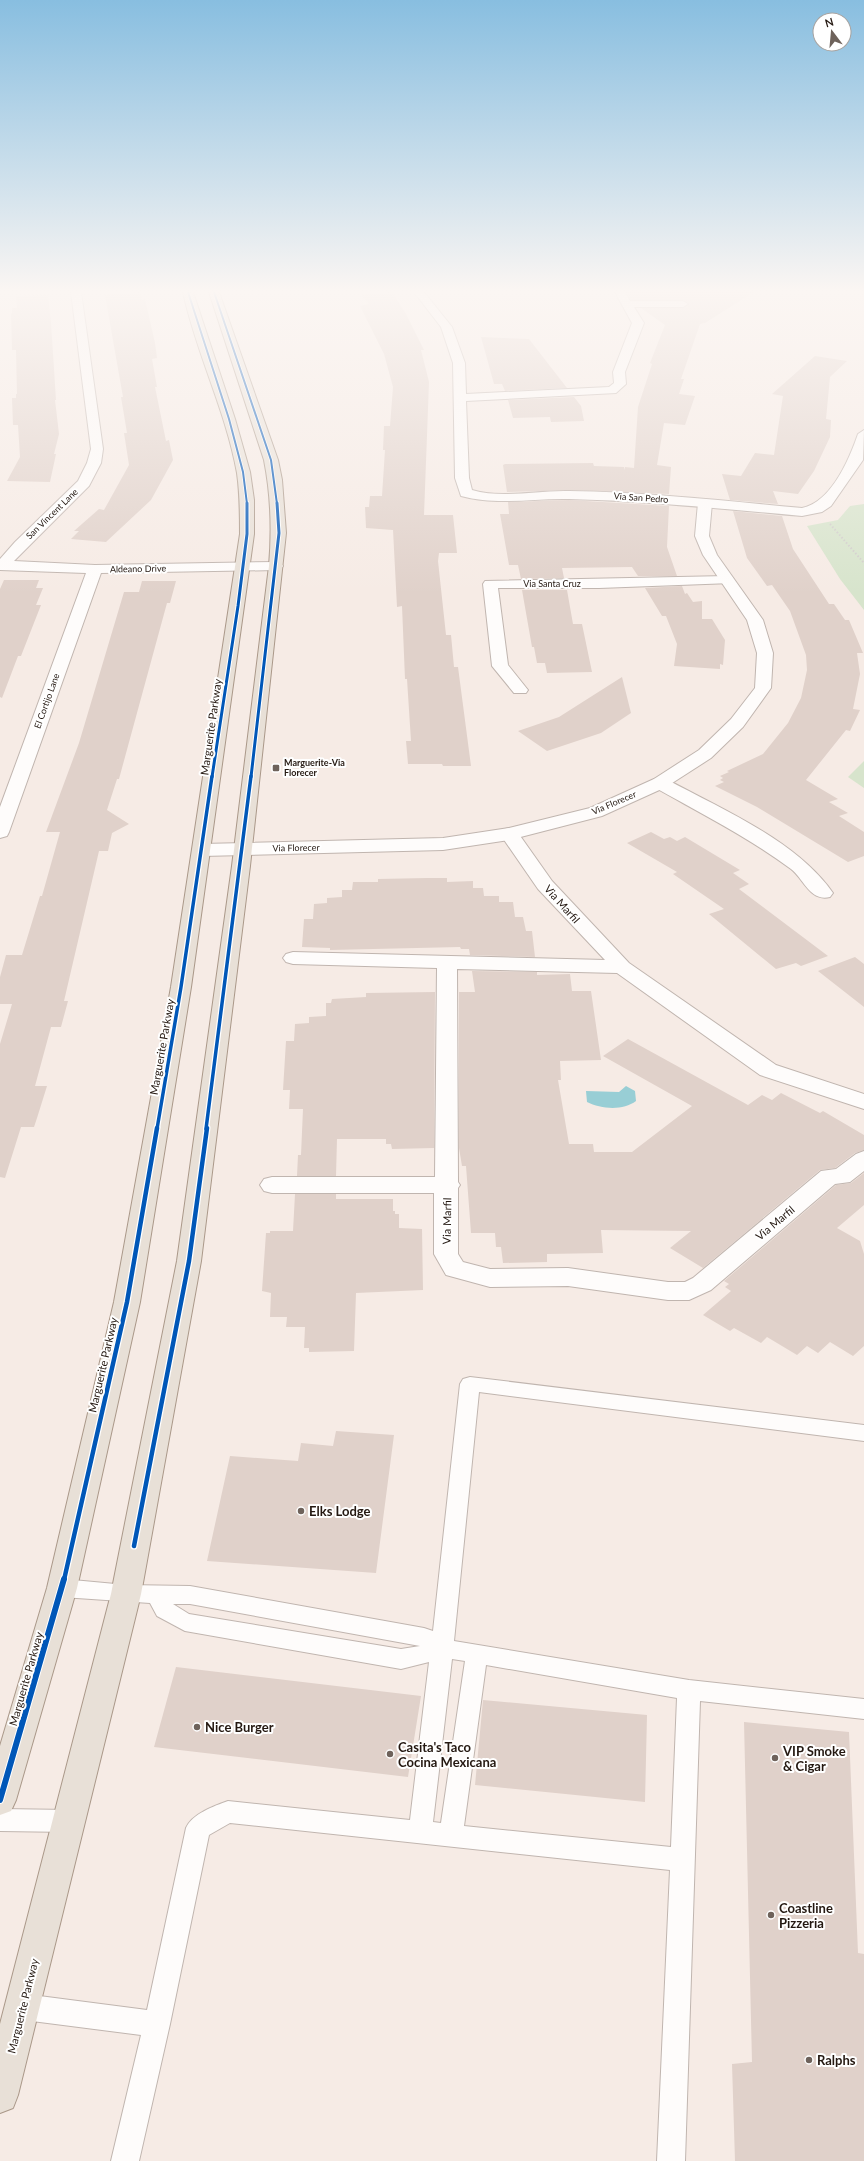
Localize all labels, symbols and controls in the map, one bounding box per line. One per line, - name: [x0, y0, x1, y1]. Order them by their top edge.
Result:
- north arrow: [812, 12, 852, 52]
- text: N: [823, 14, 835, 29]
- street label: San Vincent Lane: [23, 486, 80, 541]
- street label: Via San Pedro: [613, 490, 669, 505]
- street label: Aldeano Drive: [110, 563, 166, 574]
- street label: Via Santa Cruz: [523, 578, 581, 589]
- street label: El Cortijo Lane: [31, 672, 62, 730]
- street label: Marguerite Parkway: [197, 678, 224, 776]
- place label: Marguerite-Via Florecer: [284, 757, 345, 778]
- marker: Marguerite-Via Florecer: [271, 763, 281, 773]
- street label: Via Florecer: [590, 788, 638, 817]
- street label: Via Florecer: [272, 842, 320, 853]
- street label: Via Marfil: [542, 882, 583, 925]
- street label: Marguerite Parkway: [147, 998, 176, 1096]
- street label: Via Marfil: [440, 1197, 453, 1244]
- street label: Via Marfil: [753, 1203, 797, 1243]
- street label: Marguerite Parkway: [85, 1316, 120, 1414]
- place label: Elks Lodge: [309, 1503, 371, 1519]
- marker: Elks Lodge: [296, 1506, 306, 1516]
- street label: Marguerite Parkway: [6, 1630, 45, 1727]
- place label: Nice Burger: [205, 1719, 274, 1735]
- marker: Nice Burger: [192, 1722, 202, 1732]
- place label: Casita's Taco Cocina Mexicana: [398, 1739, 496, 1770]
- place label: VIP Smoke & Cigar: [782, 1743, 846, 1774]
- marker: Casita's Taco Cocina Mexicana: [385, 1749, 395, 1759]
- marker: VIP Smoke & Cigar: [770, 1753, 780, 1763]
- place label: Coastline Pizzeria: [779, 1900, 833, 1931]
- marker: Coastline Pizzeria: [766, 1910, 776, 1920]
- street label: Marguerite Parkway: [4, 1957, 41, 2055]
- place label: Ralphs: [817, 2052, 856, 2068]
- marker: Ralphs: [804, 2055, 814, 2065]

